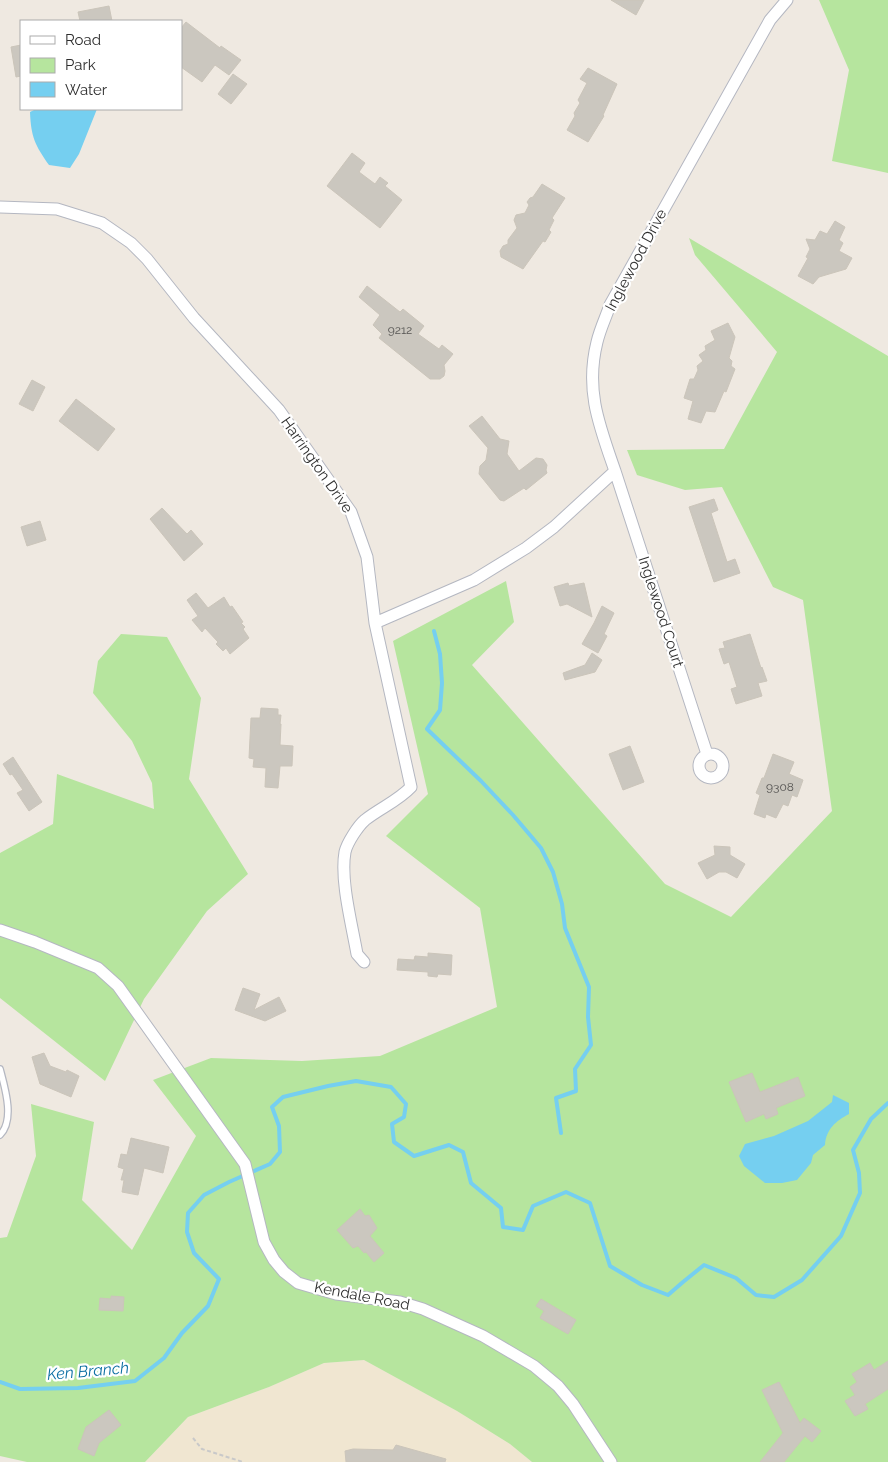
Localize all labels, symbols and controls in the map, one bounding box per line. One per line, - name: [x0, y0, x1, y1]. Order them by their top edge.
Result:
- legend: [20, 20, 182, 110]
- text: Road: [65, 31, 101, 49]
- text: Park: [65, 56, 96, 74]
- text: Water: [65, 81, 108, 99]
- street label: Inglewood Drive: [601, 206, 671, 314]
- house number: 9212: [388, 323, 412, 337]
- street label: Harrington Drive: [277, 413, 357, 517]
- street label: Inglewood Court: [635, 554, 687, 670]
- house number: 9308: [766, 780, 794, 794]
- street label: Kendale Road: [313, 1278, 411, 1314]
- water label: Ken Branch: [46, 1358, 130, 1384]

